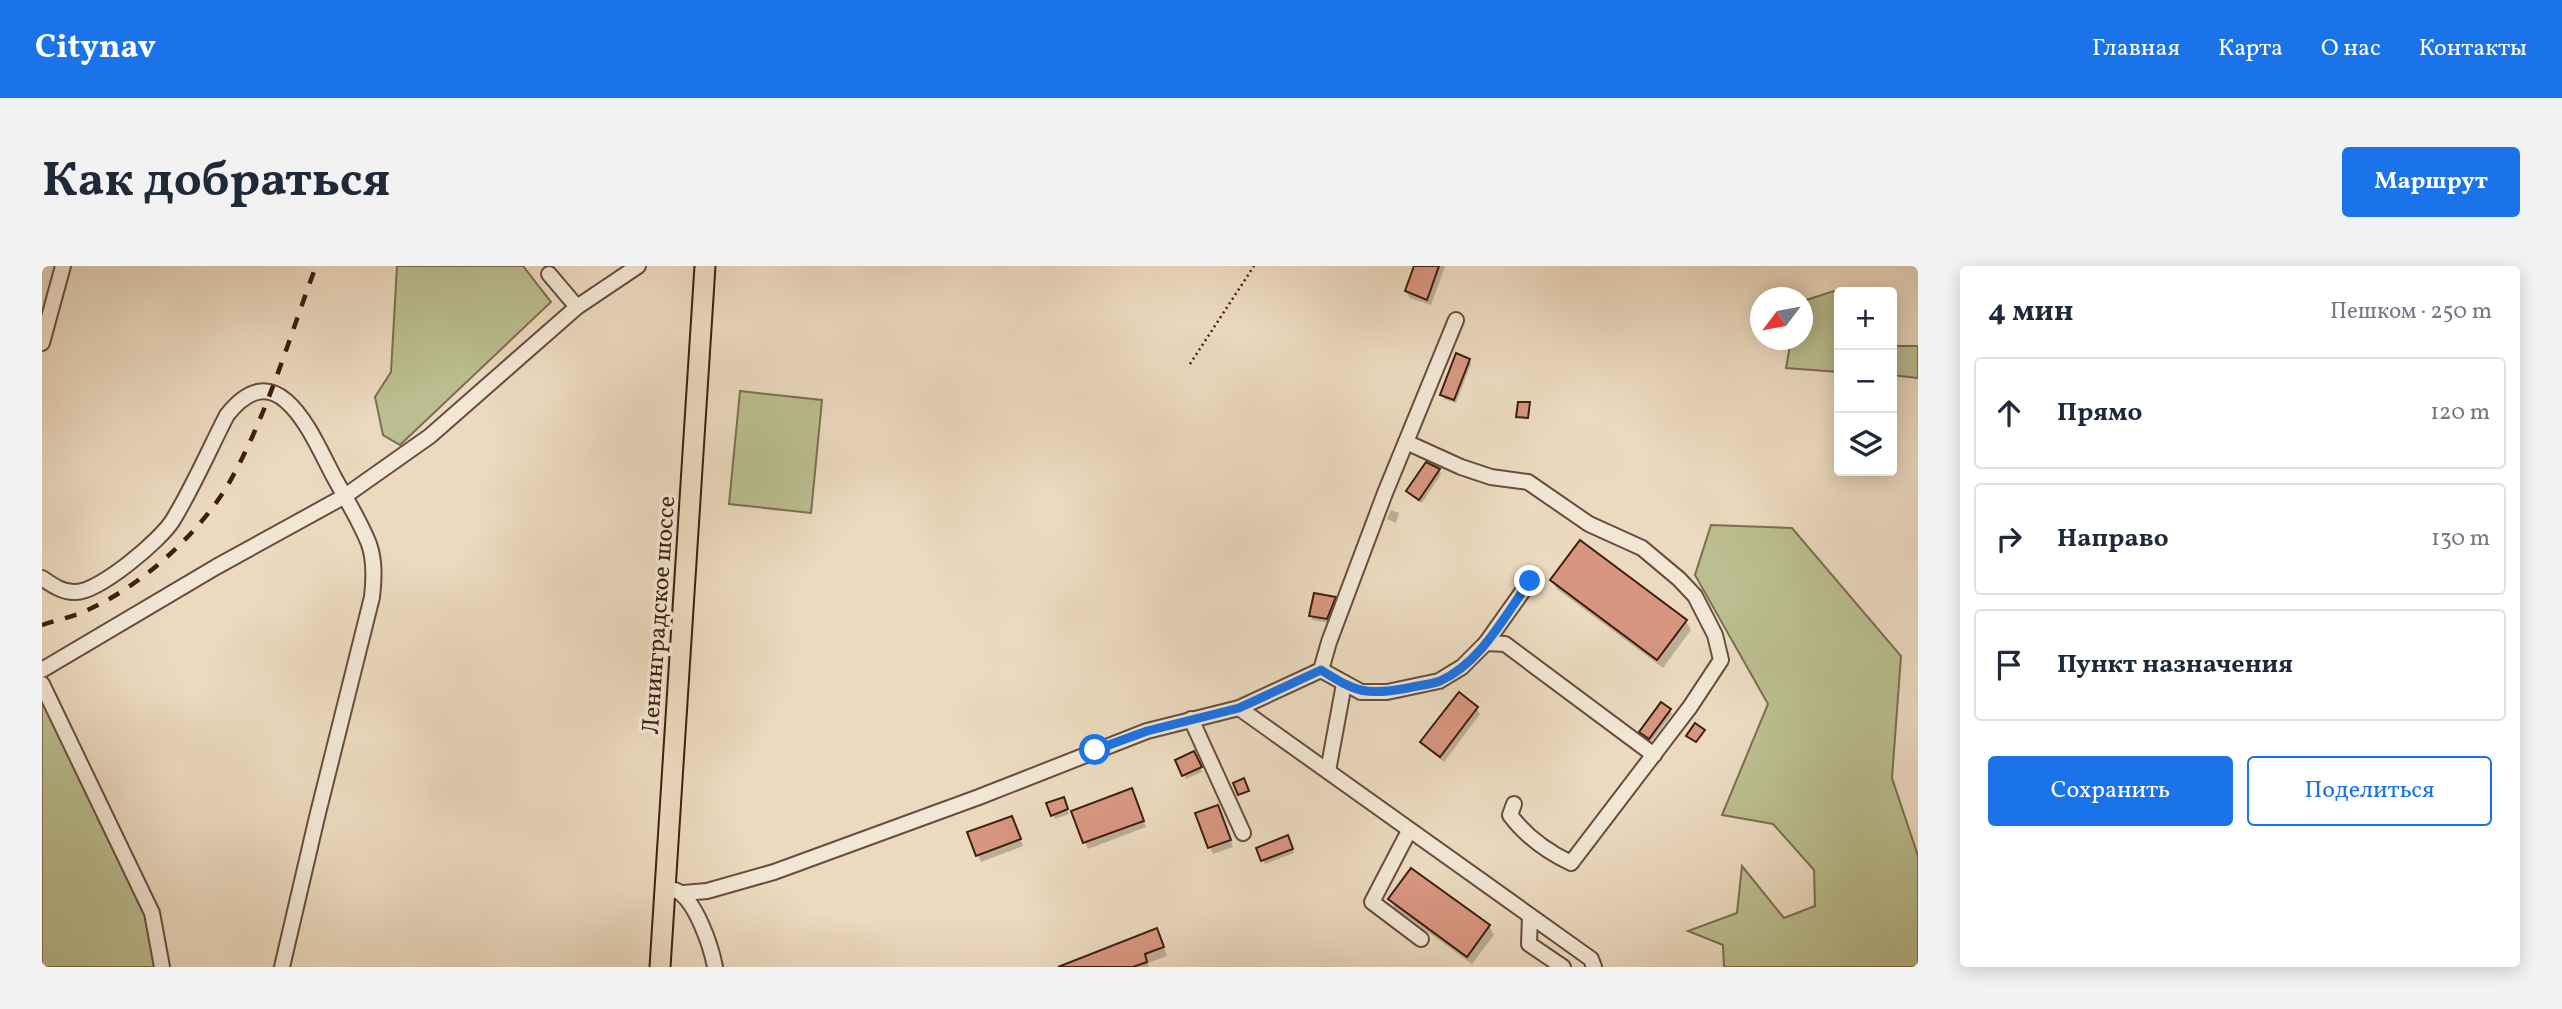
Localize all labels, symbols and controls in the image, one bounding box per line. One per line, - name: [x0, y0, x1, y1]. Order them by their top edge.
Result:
- text: Citynav: [35, 26, 156, 72]
- text: Главная: [2092, 32, 2180, 66]
- text: Карта: [2218, 32, 2283, 66]
- text: О нас: [2321, 32, 2381, 66]
- text: Контакты: [2419, 32, 2527, 66]
- button: Маршрут: [2342, 147, 2520, 217]
- text: Как добраться: [42, 148, 390, 217]
- north arrow: [1750, 287, 1813, 350]
- map controls: [1834, 287, 1897, 476]
- button: +: [1834, 287, 1897, 350]
- text: 4 мин: [1988, 291, 2073, 333]
- text: Пешком · 250 m: [2330, 296, 2492, 328]
- button: −: [1834, 350, 1897, 413]
- icon: ahead: [1990, 394, 2028, 432]
- text: Прямо: [2057, 395, 2142, 431]
- text: 120 m: [2430, 397, 2490, 429]
- button: layers: [1834, 413, 1897, 476]
- street label: Ленинградское шоссе: [635, 495, 685, 735]
- icon: right: [1990, 520, 2028, 558]
- text: Направо: [2057, 521, 2169, 557]
- text: 130 m: [2431, 523, 2490, 555]
- route end: [1514, 565, 1545, 596]
- icon: arrive: [1990, 646, 2028, 684]
- text: Пункт назначения: [2057, 647, 2293, 683]
- route start: [1079, 734, 1110, 765]
- button: Сохранить: [1988, 756, 2233, 826]
- button: Поделиться: [2247, 756, 2492, 826]

